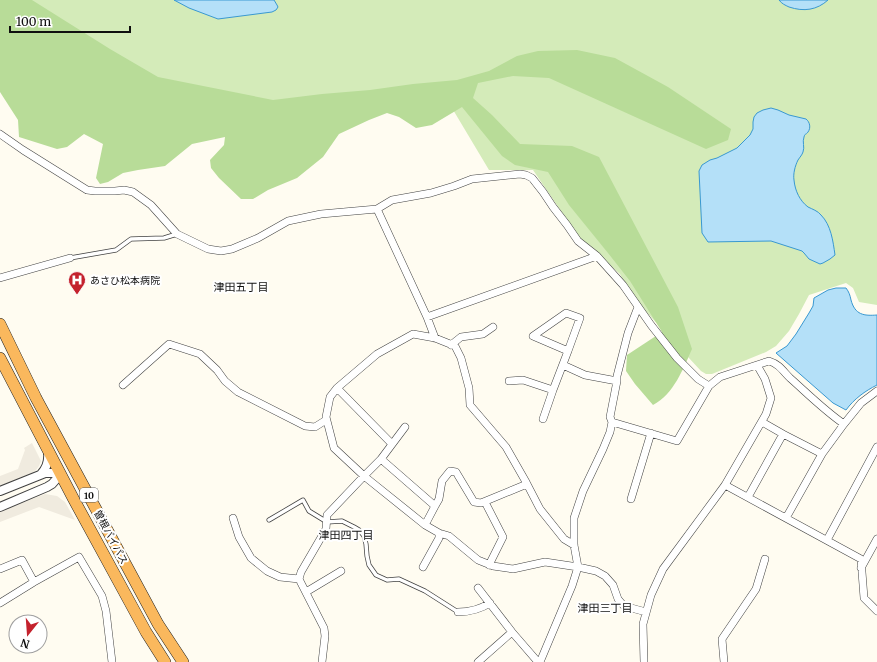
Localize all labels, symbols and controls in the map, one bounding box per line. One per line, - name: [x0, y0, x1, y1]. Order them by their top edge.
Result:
- scale bar: [10, 8, 130, 34]
- text: 100 m: [16, 14, 51, 29]
- hospital icon: あさひ松本病院: [67, 270, 87, 295]
- place label: あさひ松本病院: [90, 274, 160, 287]
- district label: 津田五丁目: [214, 280, 269, 294]
- road number: 10: [80, 488, 98, 502]
- street label: 曽根バイパス: [91, 508, 131, 566]
- district label: 津田四丁目: [319, 528, 374, 542]
- district label: 津田三丁目: [578, 601, 633, 615]
- north arrow: [8, 614, 48, 654]
- text: N: [19, 636, 31, 652]

